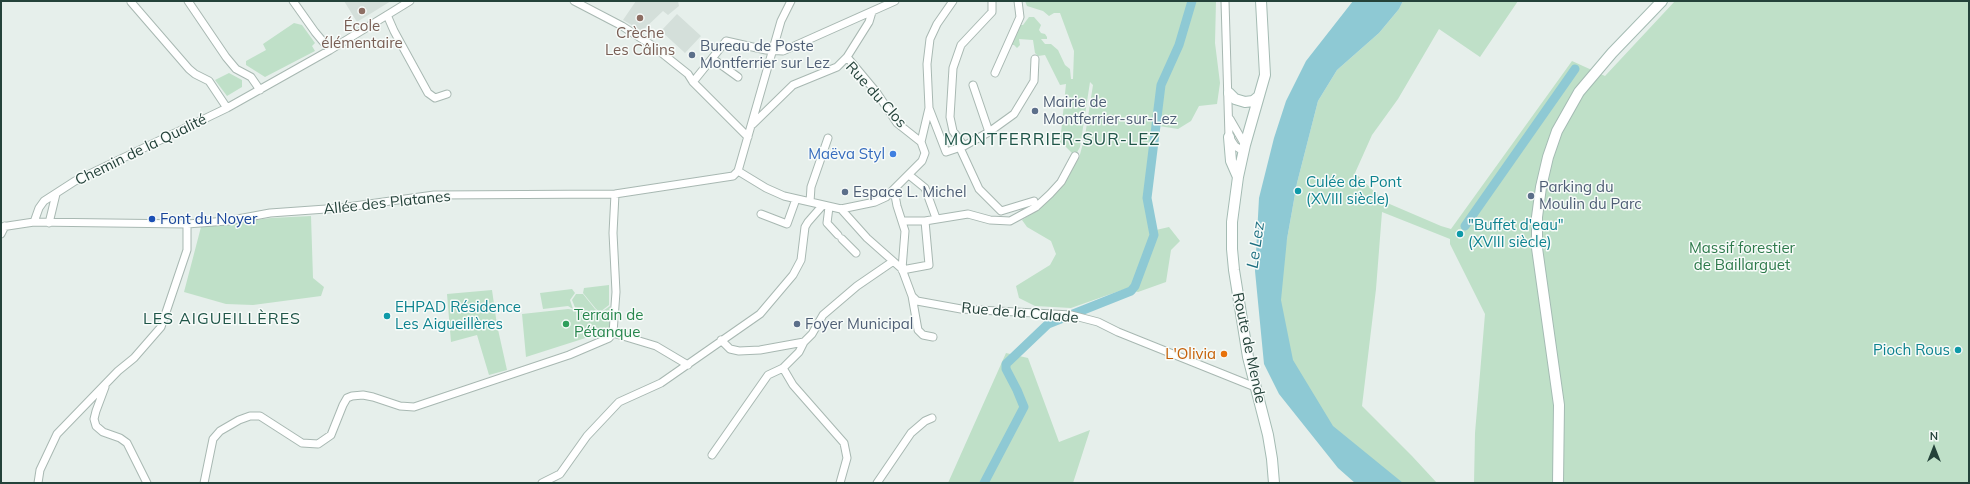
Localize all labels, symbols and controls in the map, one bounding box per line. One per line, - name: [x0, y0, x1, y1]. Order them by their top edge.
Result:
- marker: École élémentaire: [357, 6, 367, 16]
- marker: Crèche Les Câlins: [635, 13, 645, 23]
- place label: École élémentaire: [321, 17, 403, 52]
- place label: Crèche Les Câlins: [605, 24, 675, 59]
- place label: Bureau de Poste Montferrier sur Lez: [700, 37, 830, 72]
- marker: Bureau de Poste Montferrier sur Lez: [687, 50, 697, 60]
- street label: Rue du Clos: [842, 58, 910, 132]
- place label: Mairie de Montferrier-sur-Lez: [1043, 93, 1177, 128]
- marker: Mairie de Montferrier-sur-Lez: [1030, 106, 1040, 116]
- street label: Chemin de la Qualité: [72, 110, 210, 190]
- district label: MONTFERRIER-SUR-LEZ: [944, 130, 1160, 150]
- place label: Maëva Styl: [808, 145, 885, 163]
- marker: Maëva Styl: [888, 149, 898, 159]
- place label: Culée de Pont (XVIII siècle): [1306, 173, 1402, 208]
- place label: Parking du Moulin du Parc: [1539, 178, 1642, 213]
- place label: Espace L. Michel: [853, 183, 967, 201]
- marker: Culée de Pont (XVIII siècle): [1293, 186, 1303, 196]
- street label: Allée des Platanes: [322, 187, 452, 219]
- marker: Espace L. Michel: [840, 187, 850, 197]
- marker: Parking du Moulin du Parc: [1526, 191, 1536, 201]
- place label: Font du Noyer: [160, 210, 257, 228]
- marker: Font du Noyer: [147, 214, 157, 224]
- place label: "Buffet d'eau" (XVIII siècle): [1468, 216, 1564, 251]
- water label: Le Lez: [1243, 220, 1269, 270]
- marker: "Buffet d'eau" (XVIII siècle): [1455, 229, 1465, 239]
- park label: Massif forestier de Baillarguet: [1689, 239, 1795, 274]
- street label: Route de Mende: [1228, 291, 1270, 405]
- place label: EHPAD Résidence Les Aigueillères: [395, 298, 521, 333]
- street label: Rue de la Calade: [961, 299, 1079, 327]
- place label: Terrain de Pétanque: [574, 306, 643, 341]
- district label: LES AIGUEILLÈRES: [143, 309, 301, 329]
- marker: EHPAD Résidence Les Aigueillères: [382, 311, 392, 321]
- place label: Foyer Municipal: [805, 315, 913, 333]
- marker: Terrain de Pétanque: [561, 319, 571, 329]
- marker: Foyer Municipal: [792, 319, 802, 329]
- place label: Pioch Rous: [1873, 341, 1950, 359]
- place label: L'Olivia: [1165, 345, 1216, 363]
- marker: Pioch Rous: [1953, 345, 1963, 355]
- marker: L'Olivia: [1219, 349, 1229, 359]
- north arrow: [1914, 428, 1954, 468]
- text: N: [1930, 429, 1938, 443]

